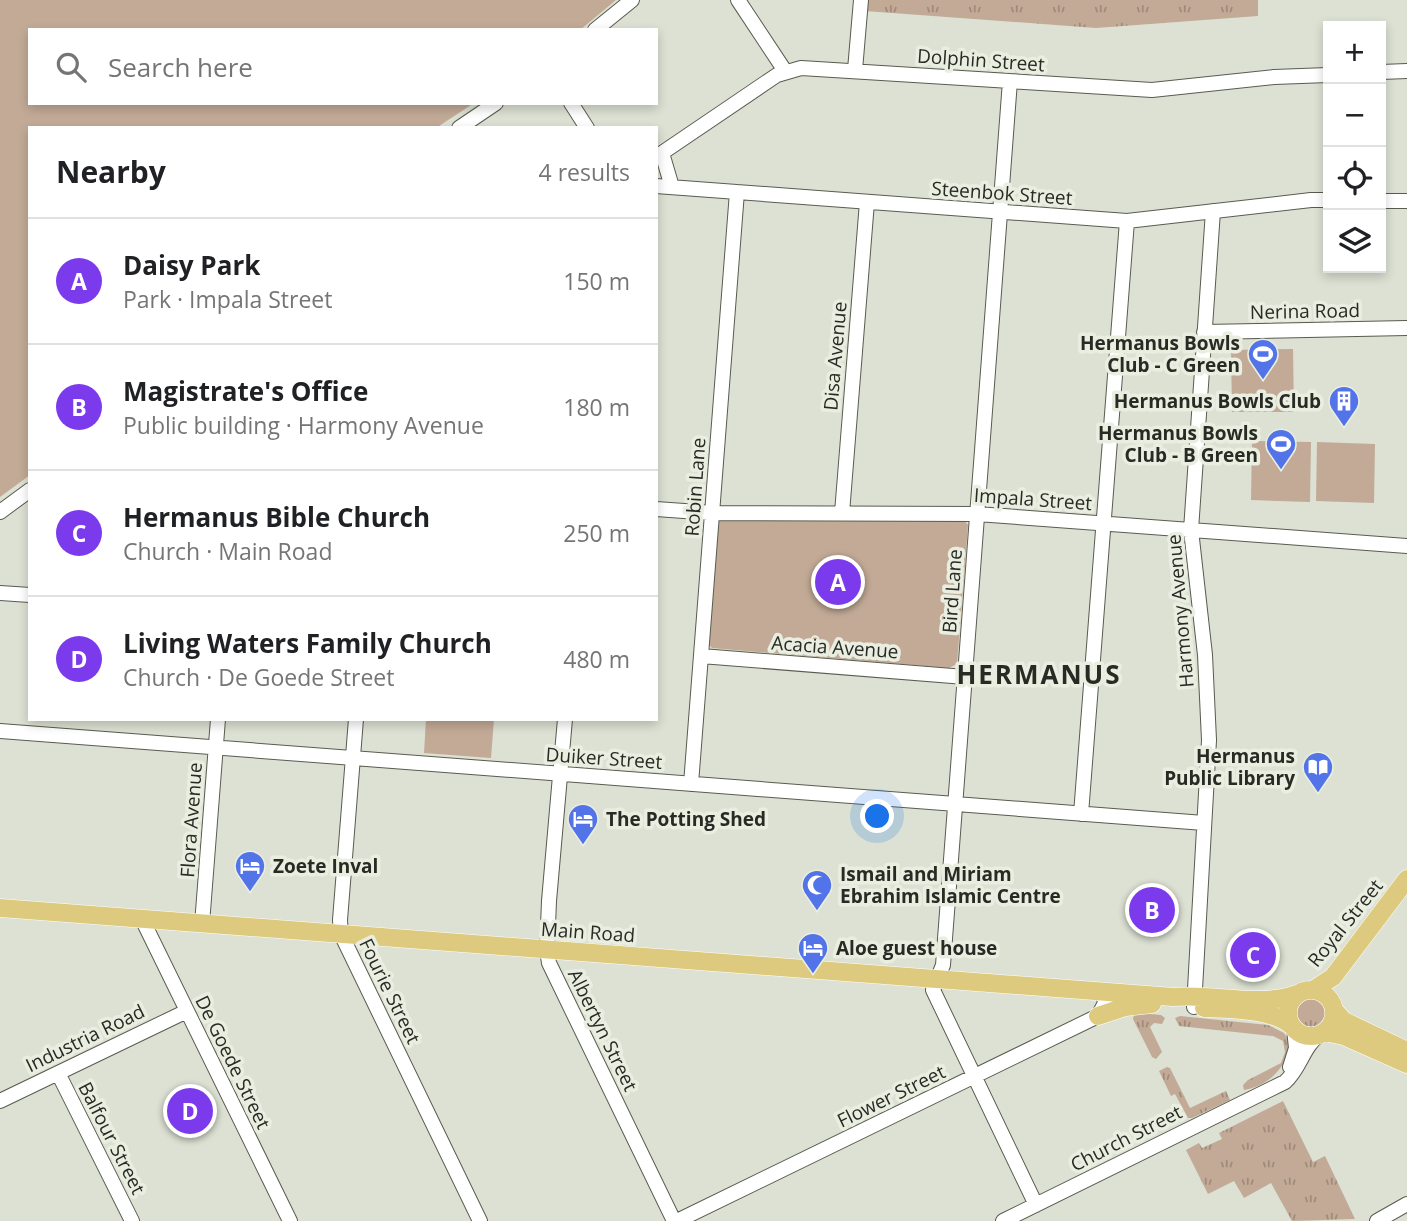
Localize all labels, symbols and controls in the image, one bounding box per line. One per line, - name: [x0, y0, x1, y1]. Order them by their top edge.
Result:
- map controls: [1323, 21, 1386, 273]
- button: +: [1323, 21, 1386, 84]
- search box: [28, 28, 658, 105]
- street label: Dolphin Street: [916, 43, 1046, 77]
- icon: search: [52, 48, 90, 86]
- text: Search here: [108, 49, 253, 85]
- button: −: [1323, 84, 1386, 147]
- button: locate: [1323, 147, 1386, 210]
- text: Nearby: [56, 151, 166, 192]
- text: 4 results: [539, 156, 630, 188]
- street label: Steenbok Street: [931, 175, 1074, 211]
- button: layers: [1323, 210, 1386, 273]
- text: Daisy Park: [123, 247, 260, 283]
- text: A: [71, 265, 87, 297]
- text: 150 m: [563, 265, 630, 297]
- text: Park · Impala Street: [123, 283, 332, 315]
- street label: Nerina Road: [1250, 297, 1360, 325]
- street label: Disa Avenue: [817, 300, 853, 412]
- place label: Hermanus Bowls Club - C Green: [1080, 330, 1240, 378]
- sports icon: Hermanus Bowls Club - C Green: [1246, 337, 1280, 381]
- text: Magistrate's Office: [123, 373, 368, 409]
- building icon: Hermanus Bowls Club: [1327, 384, 1361, 428]
- place label: Hermanus Bowls Club: [1114, 388, 1321, 414]
- text: B: [71, 391, 87, 423]
- text: 180 m: [563, 391, 630, 423]
- text: Public building · Harmony Avenue: [123, 409, 484, 441]
- place label: Hermanus Bowls Club - B Green: [1098, 420, 1258, 468]
- sports icon: Hermanus Bowls Club - B Green: [1264, 427, 1298, 471]
- street label: Robin Lane: [679, 437, 711, 537]
- street label: Impala Street: [973, 482, 1093, 516]
- text: Hermanus Bible Church: [123, 499, 430, 535]
- text: C: [72, 517, 86, 549]
- text: 250 m: [563, 517, 630, 549]
- street label: Harmony Avenue: [1160, 533, 1200, 689]
- text: Church · Main Road: [123, 535, 332, 567]
- street label: Bird Lane: [936, 548, 968, 634]
- pin: A: [815, 556, 861, 608]
- text: Living Waters Family Church: [123, 625, 492, 661]
- street label: Acacia Avenue: [771, 630, 899, 664]
- text: D: [70, 643, 88, 675]
- text: 480 m: [563, 643, 630, 675]
- district label: HERMANUS: [956, 656, 1122, 692]
- text: Church · De Goede Street: [123, 661, 394, 693]
- street label: Duiker Street: [545, 741, 663, 775]
- place label: Hermanus Public Library: [1164, 743, 1295, 791]
- library icon: Hermanus Public Library: [1301, 750, 1335, 794]
- street label: Flora Avenue: [174, 762, 208, 878]
- your location: [860, 799, 894, 833]
- hotel icon: The Potting Shed: [566, 802, 600, 846]
- place label: The Potting Shed: [606, 806, 766, 832]
- hotel icon: Zoete Inval: [233, 849, 267, 893]
- place label: Zoete Inval: [273, 853, 378, 879]
- place label: Ismail and Miriam Ebrahim Islamic Centre: [840, 861, 1061, 909]
- mosque icon: Ismail and Miriam Ebrahim Islamic Centre: [800, 868, 834, 912]
- street label: Royal Street: [1302, 873, 1389, 972]
- pin: B: [1129, 884, 1175, 936]
- street label: Main Road: [540, 916, 636, 948]
- pin: C: [1230, 929, 1276, 981]
- hotel icon: Aloe guest house: [796, 931, 830, 975]
- street label: Fourie Street: [353, 934, 427, 1048]
- place label: Aloe guest house: [836, 935, 997, 961]
- street label: Albertyn Street: [562, 965, 644, 1096]
- street label: De Goede Street: [191, 992, 275, 1132]
- street label: Industria Road: [21, 998, 149, 1078]
- street label: Flower Street: [833, 1059, 950, 1133]
- street label: Balfour Street: [73, 1077, 152, 1199]
- pin: D: [167, 1085, 213, 1137]
- street label: Church Street: [1066, 1099, 1186, 1177]

